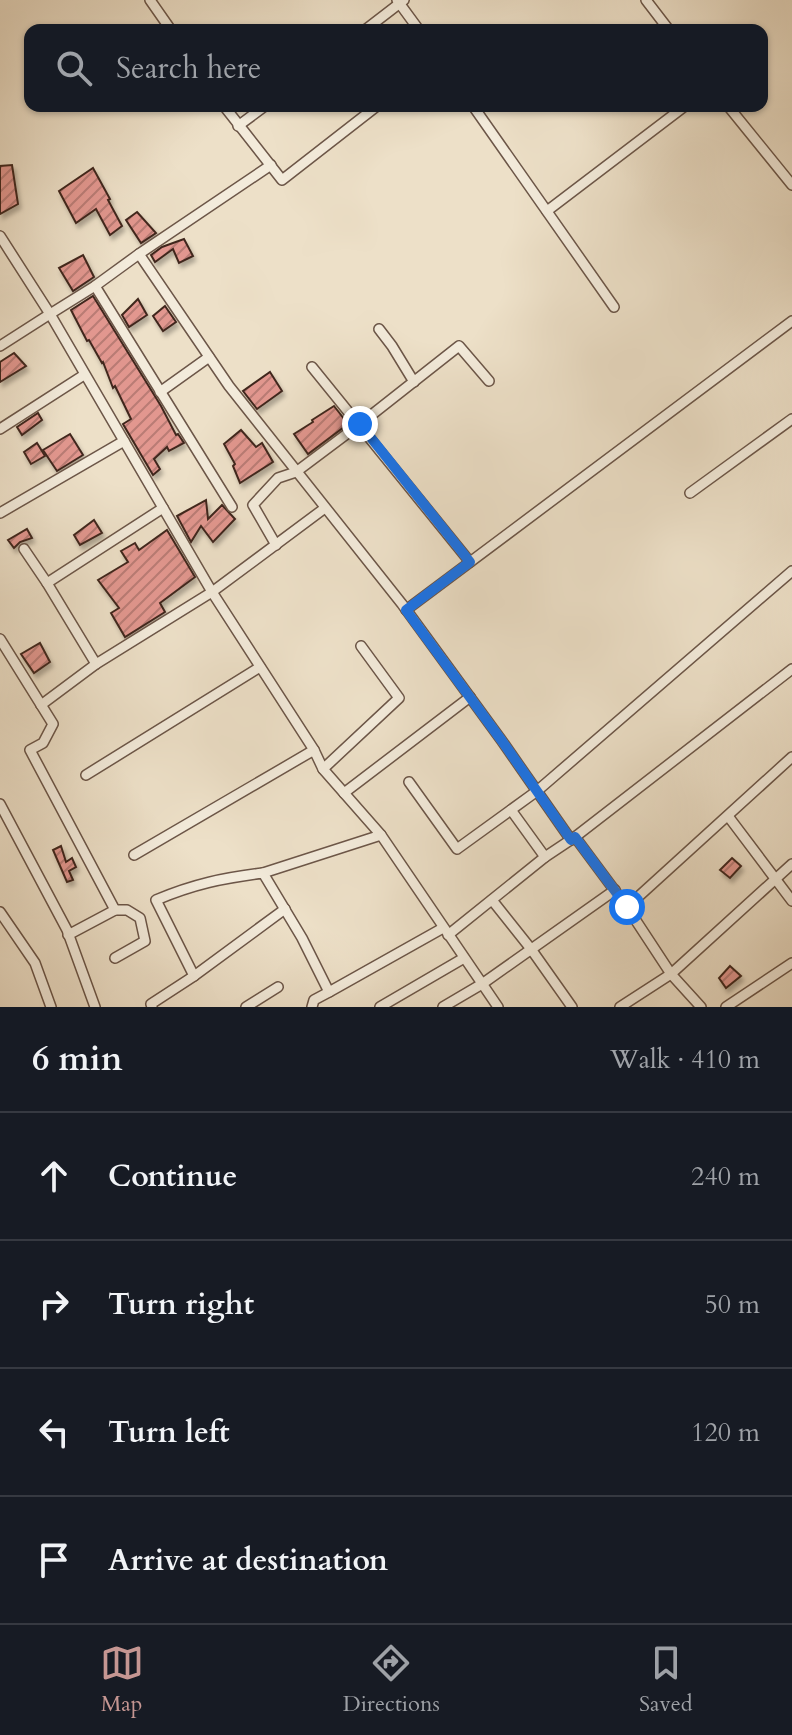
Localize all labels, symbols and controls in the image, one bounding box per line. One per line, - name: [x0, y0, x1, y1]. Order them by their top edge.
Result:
- search box: [24, 24, 768, 112]
- icon: search: [52, 46, 96, 90]
- text: Search here: [116, 48, 261, 89]
- route end: [342, 406, 378, 442]
- route start: [609, 889, 645, 925]
- text: 6 min: [32, 1036, 123, 1082]
- text: Walk · 410 m: [610, 1042, 760, 1077]
- icon: ahead: [32, 1154, 76, 1198]
- text: Continue: [108, 1156, 237, 1197]
- text: 240 m: [691, 1159, 760, 1194]
- icon: right: [32, 1282, 76, 1326]
- text: Turn right: [108, 1284, 254, 1325]
- text: 50 m: [704, 1287, 760, 1322]
- icon: left: [32, 1410, 76, 1454]
- text: Turn left: [108, 1412, 230, 1453]
- text: 120 m: [691, 1415, 760, 1450]
- icon: arrive: [32, 1538, 76, 1582]
- text: Arrive at destination: [108, 1540, 388, 1581]
- tab: Map: [100, 1641, 144, 1719]
- tab: Directions: [343, 1641, 440, 1719]
- tab: Saved: [639, 1641, 692, 1719]

